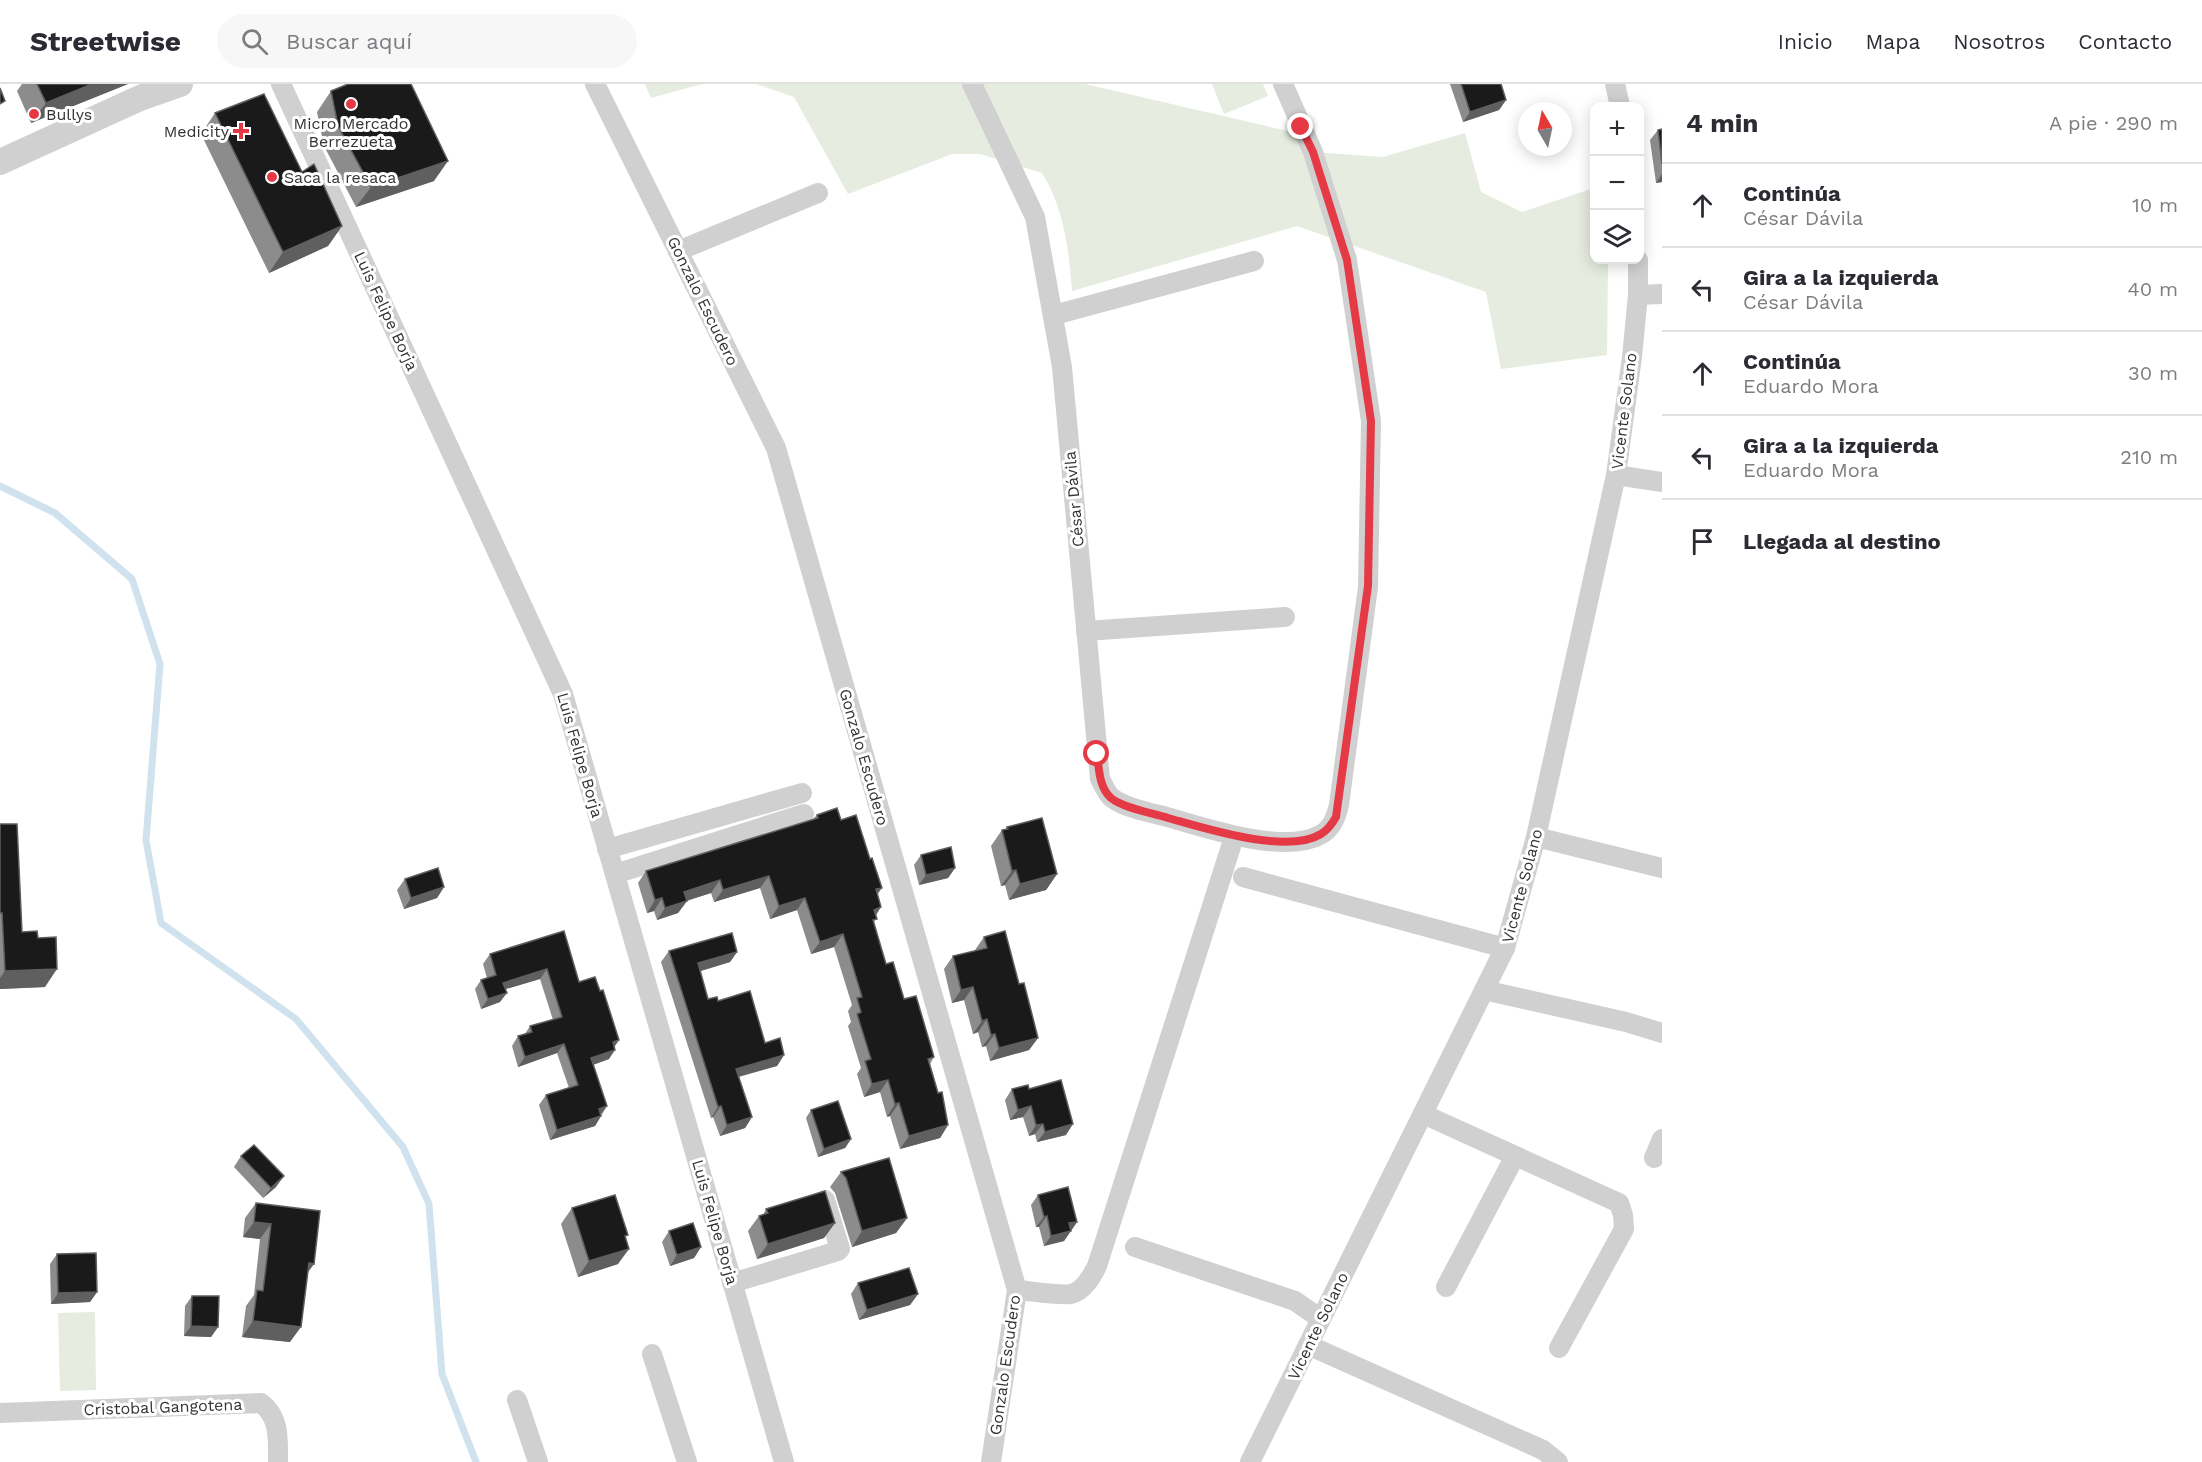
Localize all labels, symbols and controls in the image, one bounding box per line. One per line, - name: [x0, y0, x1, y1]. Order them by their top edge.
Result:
- search box: [217, 14, 637, 68]
- text: Streetwise: [30, 25, 181, 58]
- icon: search: [238, 25, 271, 58]
- text: Buscar aquí: [286, 29, 412, 54]
- text: Inicio: [1778, 29, 1833, 54]
- text: Mapa: [1866, 29, 1920, 54]
- text: Nosotros: [1953, 29, 2045, 54]
- text: Contacto: [2078, 29, 2172, 54]
- marker: Micro Mercado Berrezueta: [344, 97, 358, 111]
- north arrow: [1518, 102, 1572, 156]
- map controls: [1590, 102, 1644, 264]
- button: +: [1590, 102, 1644, 156]
- place label: Bullys: [46, 105, 92, 124]
- marker: Bullys: [27, 107, 41, 121]
- text: 4 min: [1686, 108, 1758, 138]
- text: A pie · 290 m: [2049, 111, 2178, 135]
- route end: [1287, 113, 1313, 139]
- place label: Micro Mercado Berrezueta: [294, 114, 408, 151]
- place label: Medicity: [164, 122, 230, 141]
- marker: Medicity: [234, 124, 248, 138]
- button: −: [1590, 156, 1644, 210]
- place label: Saca la resaca: [284, 168, 396, 187]
- marker: Saca la resaca: [265, 170, 279, 184]
- text: Continúa: [1743, 181, 1841, 206]
- icon: ahead: [1686, 189, 1719, 222]
- text: 10 m: [2132, 193, 2178, 217]
- text: César Dávila: [1743, 206, 1863, 230]
- button: layers: [1590, 210, 1644, 264]
- street label: Gonzalo Escudero: [664, 233, 742, 369]
- street label: Luis Felipe Borja: [350, 248, 422, 374]
- text: Gira a la izquierda: [1743, 265, 1939, 290]
- icon: left: [1686, 273, 1719, 306]
- text: 40 m: [2127, 277, 2178, 301]
- text: César Dávila: [1743, 290, 1863, 314]
- text: Continúa: [1743, 349, 1841, 374]
- street label: Vicente Solano: [1607, 352, 1641, 470]
- icon: ahead: [1686, 357, 1719, 390]
- text: 30 m: [2128, 361, 2178, 385]
- text: Eduardo Mora: [1743, 374, 1879, 398]
- text: Gira a la izquierda: [1743, 433, 1939, 458]
- icon: left: [1686, 441, 1719, 474]
- text: 210 m: [2120, 445, 2178, 469]
- street label: César Dávila: [1060, 450, 1088, 548]
- text: Eduardo Mora: [1743, 458, 1879, 482]
- icon: arrive: [1686, 525, 1719, 558]
- text: Llegada al destino: [1743, 529, 1941, 554]
- street label: Gonzalo Escudero: [835, 686, 893, 828]
- street label: Luis Felipe Borja: [553, 690, 607, 820]
- route start: [1083, 740, 1109, 766]
- street label: Vicente Solano: [1498, 827, 1546, 945]
- street label: Luis Felipe Borja: [688, 1157, 742, 1287]
- street label: Vicente Solano: [1284, 1269, 1352, 1383]
- street label: Gonzalo Escudero: [986, 1294, 1024, 1436]
- street label: Cristobal Gangotena: [83, 1395, 243, 1419]

